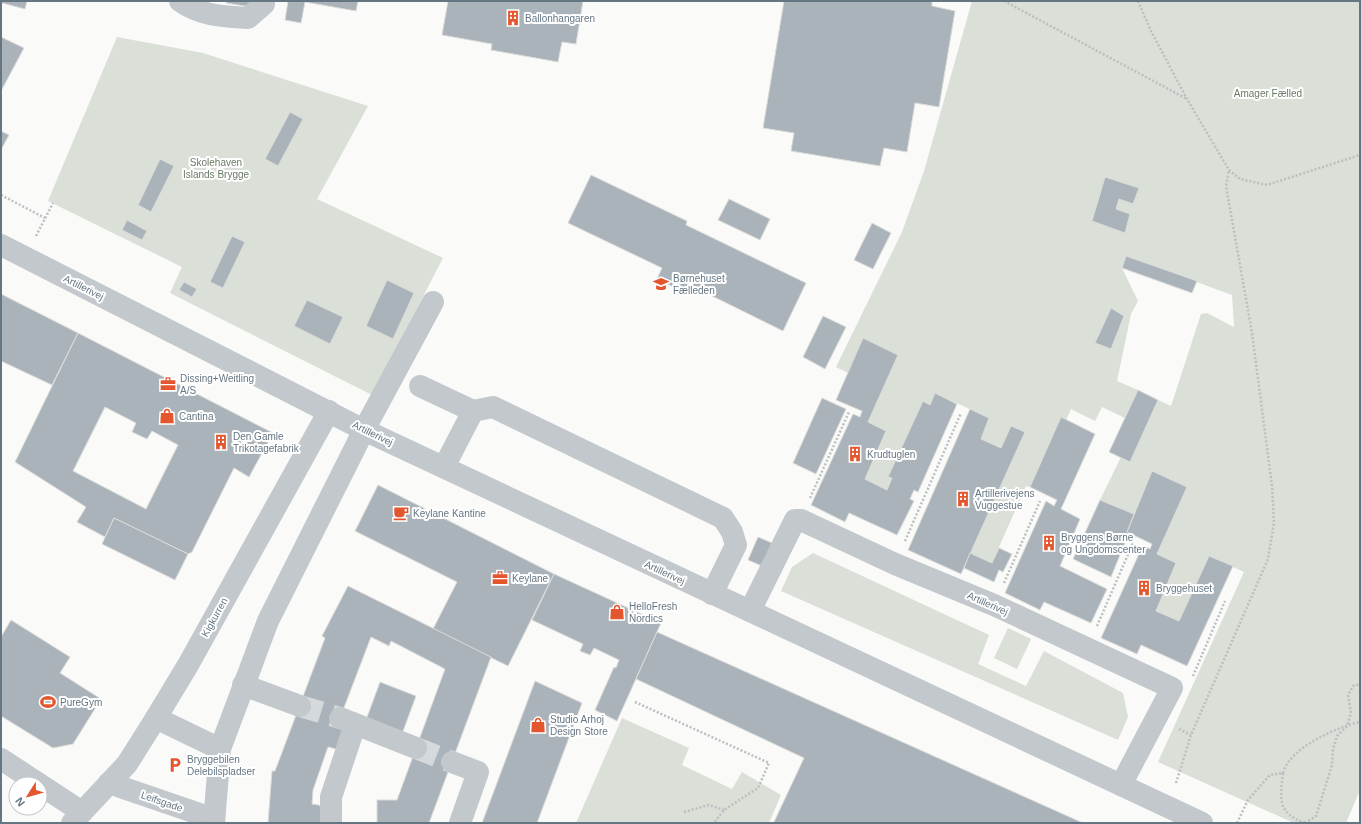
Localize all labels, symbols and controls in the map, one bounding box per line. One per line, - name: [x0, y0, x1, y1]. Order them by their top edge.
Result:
- building icon: Ballonhangaren: [504, 9, 522, 27]
- place label: Ballonhangaren: [525, 13, 595, 24]
- park label: Amager Fælled: [1234, 88, 1302, 99]
- park label: Skolehaven Islands Brygge: [183, 157, 250, 180]
- street label: Artillerivej: [62, 273, 106, 302]
- place label: Børnehuset Fælleden: [673, 273, 725, 296]
- school or university icon: Børnehuset Fælleden: [652, 275, 670, 293]
- place label: Dissing+Weitling A/S: [180, 373, 254, 396]
- office icon: Dissing+Weitling A/S: [159, 375, 177, 393]
- shop icon: Cantina: [158, 407, 176, 425]
- place label: Cantina: [179, 411, 214, 422]
- street label: Artillerivej: [351, 419, 395, 448]
- place label: Den Gamle Trikotagefabrik: [233, 431, 300, 454]
- building icon: Den Gamle Trikotagefabrik: [212, 433, 230, 451]
- building icon: Krudtuglen: [846, 445, 864, 463]
- place label: Krudtuglen: [867, 449, 915, 460]
- place label: Artillerivejens Vuggestue: [975, 488, 1034, 511]
- building icon: Artillerivejens Vuggestue: [954, 490, 972, 508]
- cafe icon: Keylane Kantine: [392, 504, 410, 522]
- place label: Keylane Kantine: [413, 508, 486, 519]
- place label: Bryggens Børne og Ungdomscenter: [1061, 532, 1146, 555]
- building icon: Bryggens Børne og Ungdomscenter: [1040, 534, 1058, 552]
- street label: Artillerivej: [643, 558, 687, 587]
- office icon: Keylane: [491, 569, 509, 587]
- place label: Keylane: [512, 573, 549, 584]
- building icon: Bryggehuset: [1135, 579, 1153, 597]
- place label: Bryggehuset: [1156, 583, 1212, 594]
- street label: Artillerivej: [966, 590, 1010, 617]
- street label: Kigkurren: [199, 596, 230, 639]
- place label: HelloFresh Nordics: [629, 601, 677, 624]
- shop icon: HelloFresh Nordics: [608, 603, 626, 621]
- sports icon: PureGym: [39, 693, 57, 711]
- place label: PureGym: [60, 697, 102, 708]
- place label: Studio Arhoj Design Store: [550, 714, 608, 737]
- shop icon: Studio Arhoj Design Store: [529, 716, 547, 734]
- place label: Bryggebilen Delebilspladser: [187, 754, 256, 777]
- parking icon: Bryggebilen Delebilspladser: [166, 756, 184, 774]
- north arrow: [8, 776, 48, 816]
- street label: Leifsgade: [140, 789, 185, 814]
- text: N: [13, 795, 27, 809]

